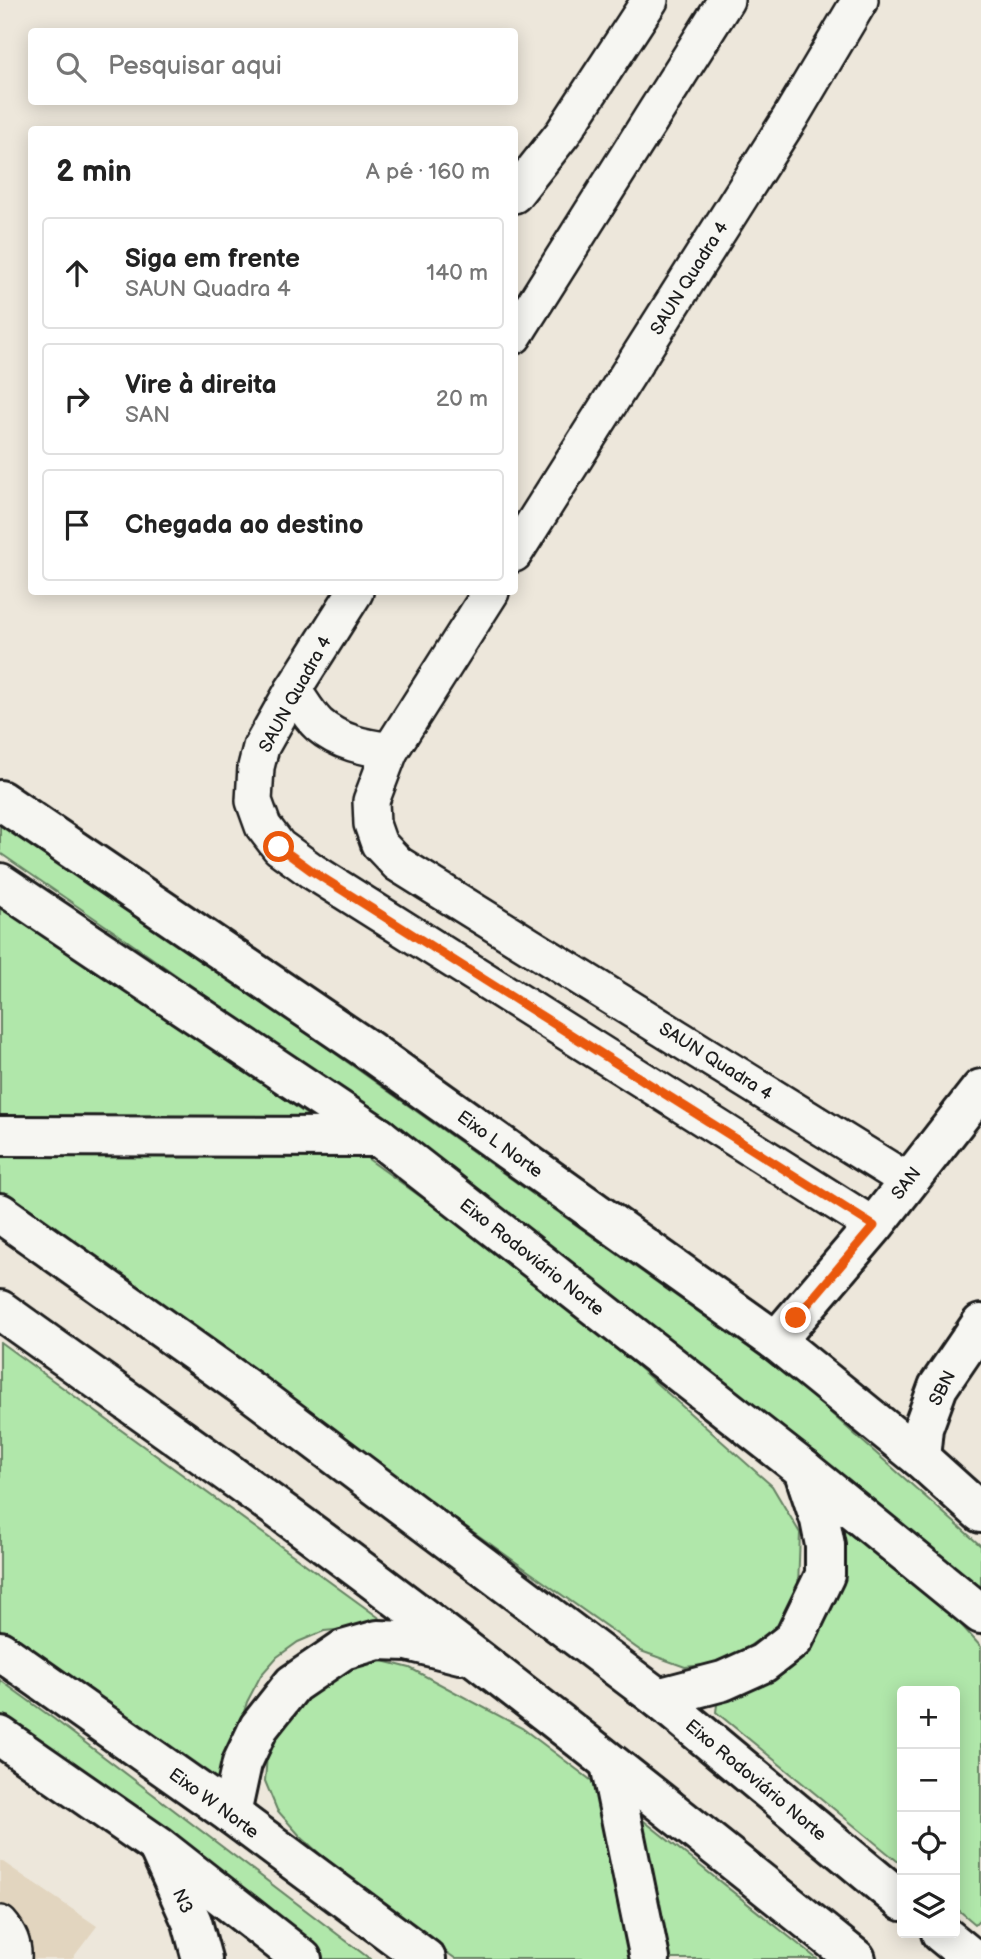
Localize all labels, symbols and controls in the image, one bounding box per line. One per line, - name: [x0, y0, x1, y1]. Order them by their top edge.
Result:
- search box: [28, 28, 518, 105]
- icon: search: [52, 48, 90, 86]
- text: Pesquisar aqui: [108, 51, 282, 82]
- text: 2 min: [56, 154, 132, 190]
- text: A pé · 160 m: [366, 158, 490, 186]
- street label: SAUN Quadra 4: [646, 218, 733, 339]
- text: Siga em frente: [125, 244, 300, 275]
- icon: ahead: [58, 254, 96, 292]
- text: 140 m: [426, 259, 488, 287]
- text: SAUN Quadra 4: [125, 275, 291, 303]
- text: Vire à direita: [125, 370, 277, 401]
- icon: right: [58, 380, 96, 418]
- text: 20 m: [436, 385, 488, 413]
- text: SAN: [125, 401, 170, 429]
- icon: arrive: [58, 506, 96, 544]
- text: Chegada ao destino: [125, 510, 363, 541]
- street label: SAUN Quadra 4: [255, 632, 336, 756]
- route start: [263, 831, 294, 862]
- street label: SAUN Quadra 4: [655, 1018, 776, 1105]
- street label: Eixo L Norte: [453, 1106, 547, 1183]
- street label: SAN: [887, 1163, 926, 1204]
- street label: Eixo Rodoviário Norte: [455, 1195, 608, 1320]
- route end: [780, 1302, 811, 1333]
- street label: SBN: [925, 1367, 960, 1409]
- map controls: [897, 1686, 960, 1938]
- button: +: [897, 1686, 960, 1749]
- street label: Eixo Rodoviário Norte: [681, 1715, 831, 1846]
- button: −: [897, 1749, 960, 1812]
- street label: Eixo W Norte: [165, 1764, 263, 1843]
- button: locate: [897, 1812, 960, 1875]
- button: layers: [897, 1875, 960, 1938]
- street label: N3: [168, 1886, 197, 1917]

